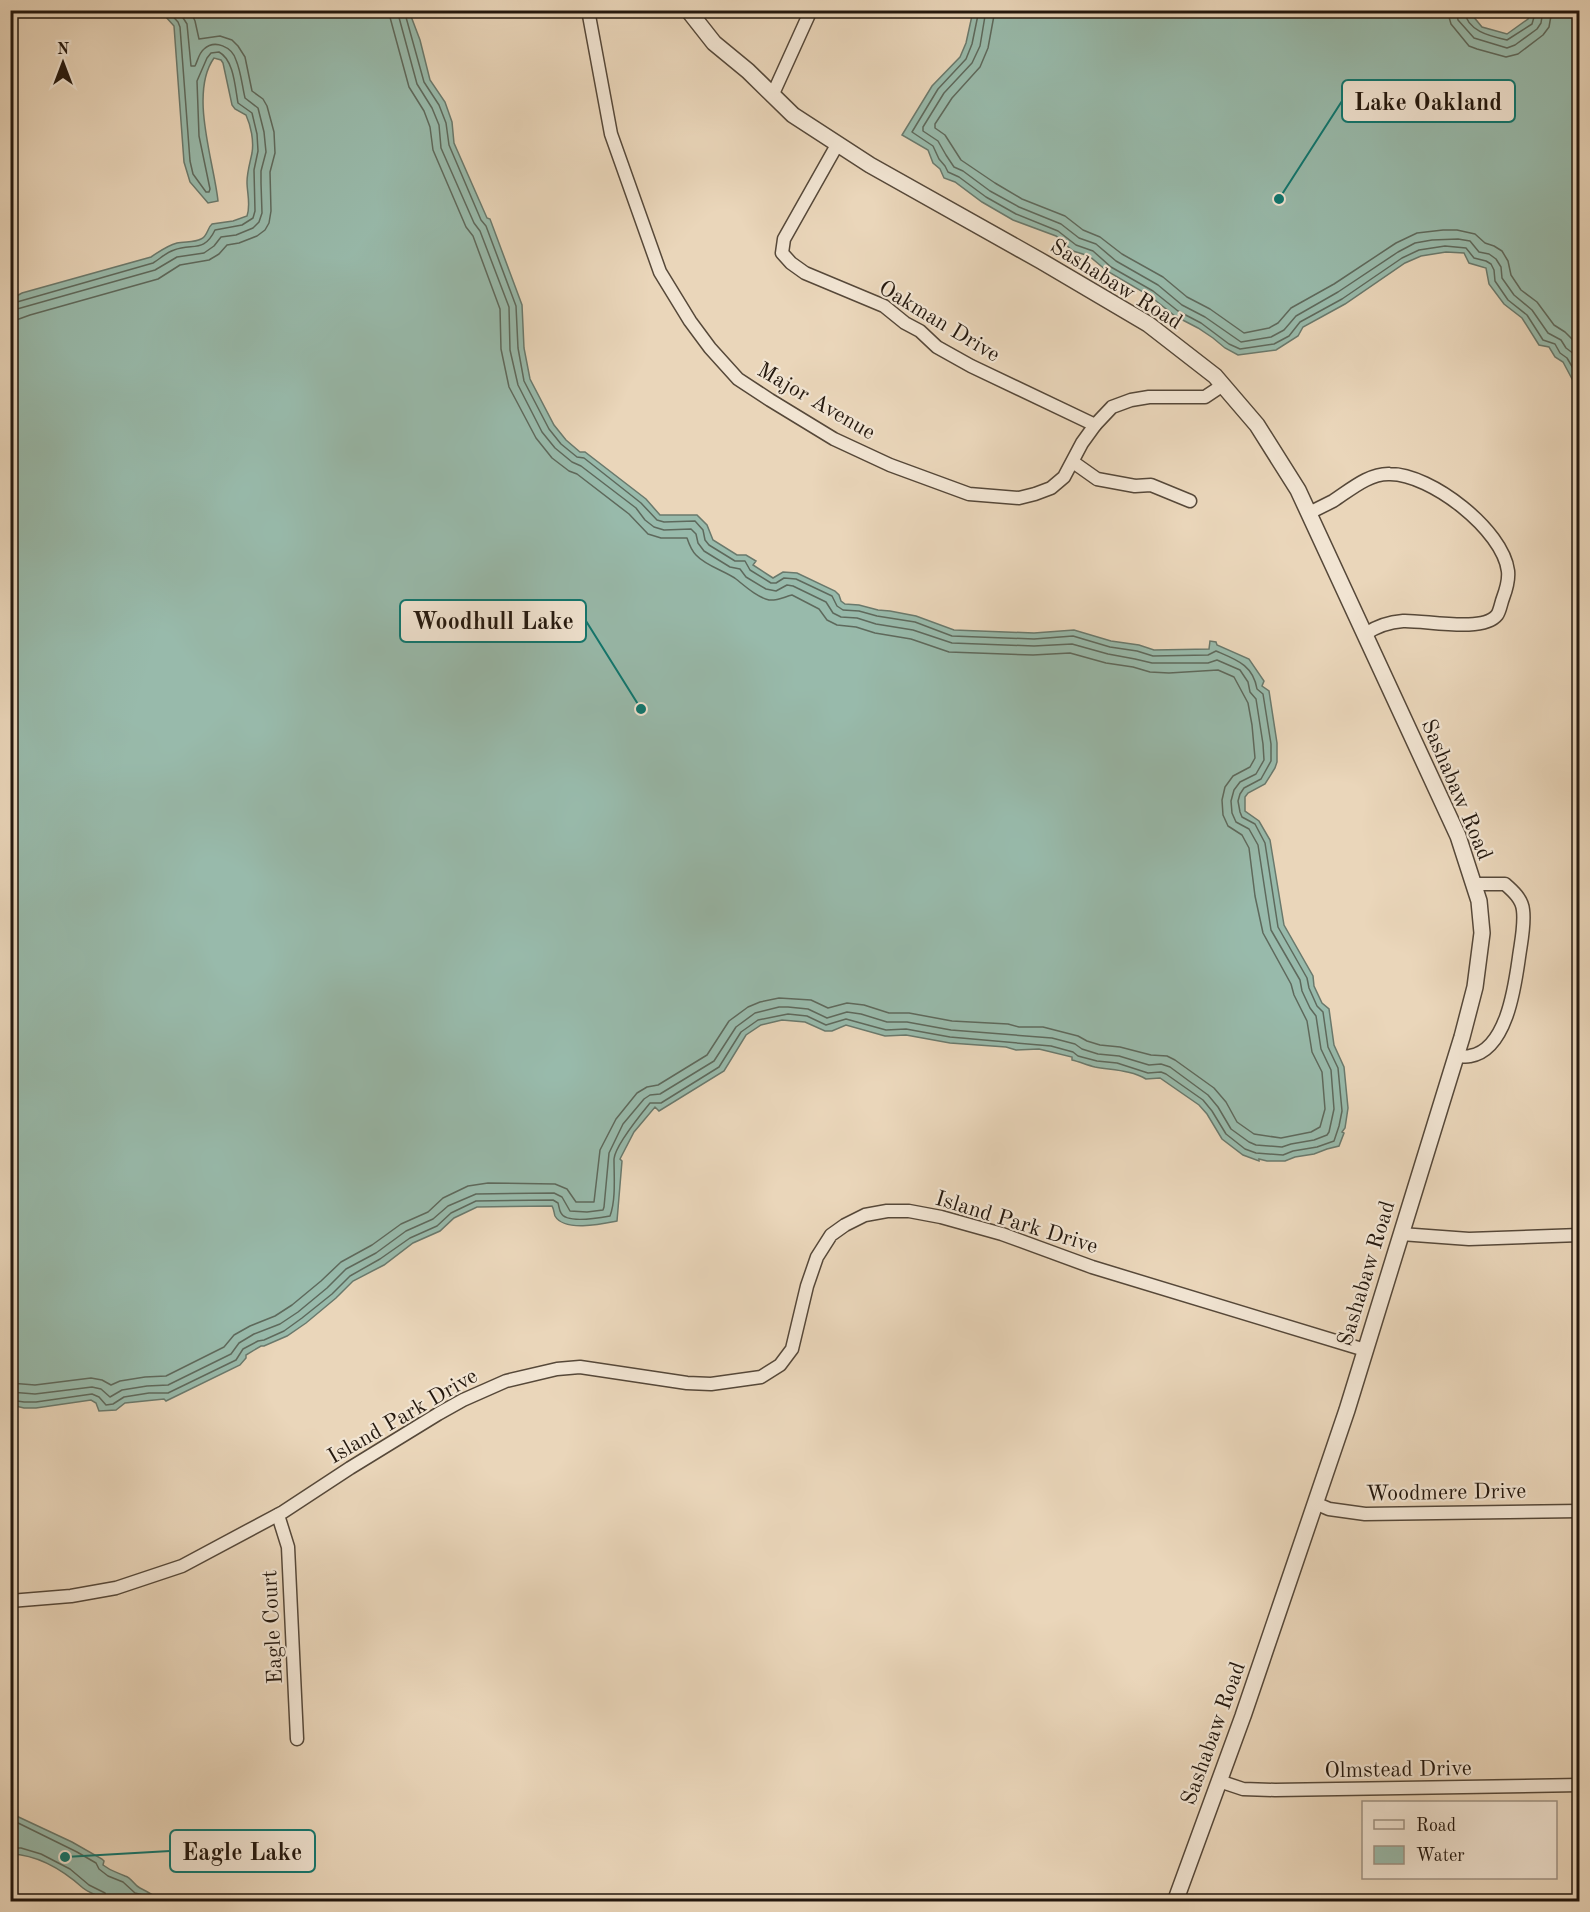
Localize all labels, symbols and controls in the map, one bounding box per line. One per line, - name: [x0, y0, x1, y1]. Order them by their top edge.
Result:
- north arrow: [33, 33, 93, 93]
- text: N: [57, 42, 70, 58]
- callout: Lake Oakland: [1342, 80, 1515, 122]
- text: Lake Oakland: [1354, 92, 1502, 116]
- street label: Sashabaw Road: [1046, 235, 1186, 334]
- street label: Oakman Drive: [875, 277, 1003, 366]
- street label: Major Avenue: [753, 359, 879, 444]
- callout: Woodhull Lake: [400, 600, 586, 642]
- text: Woodhull Lake: [412, 611, 574, 635]
- street label: Sashabaw Road: [1417, 716, 1496, 863]
- street label: Island Park Drive: [932, 1188, 1100, 1258]
- street label: Sashabaw Road: [1334, 1198, 1399, 1349]
- street label: Island Park Drive: [324, 1365, 482, 1468]
- street label: Woodmere Drive: [1366, 1481, 1526, 1505]
- street label: Eagle Court: [259, 1569, 287, 1685]
- street label: Sashabaw Road: [1178, 1659, 1250, 1808]
- street label: Olmstead Drive: [1324, 1758, 1472, 1782]
- legend: [1362, 1801, 1557, 1879]
- text: Road: [1416, 1817, 1456, 1835]
- callout: Eagle Lake: [170, 1830, 315, 1872]
- text: Eagle Lake: [182, 1842, 302, 1866]
- text: Water: [1416, 1847, 1465, 1865]

